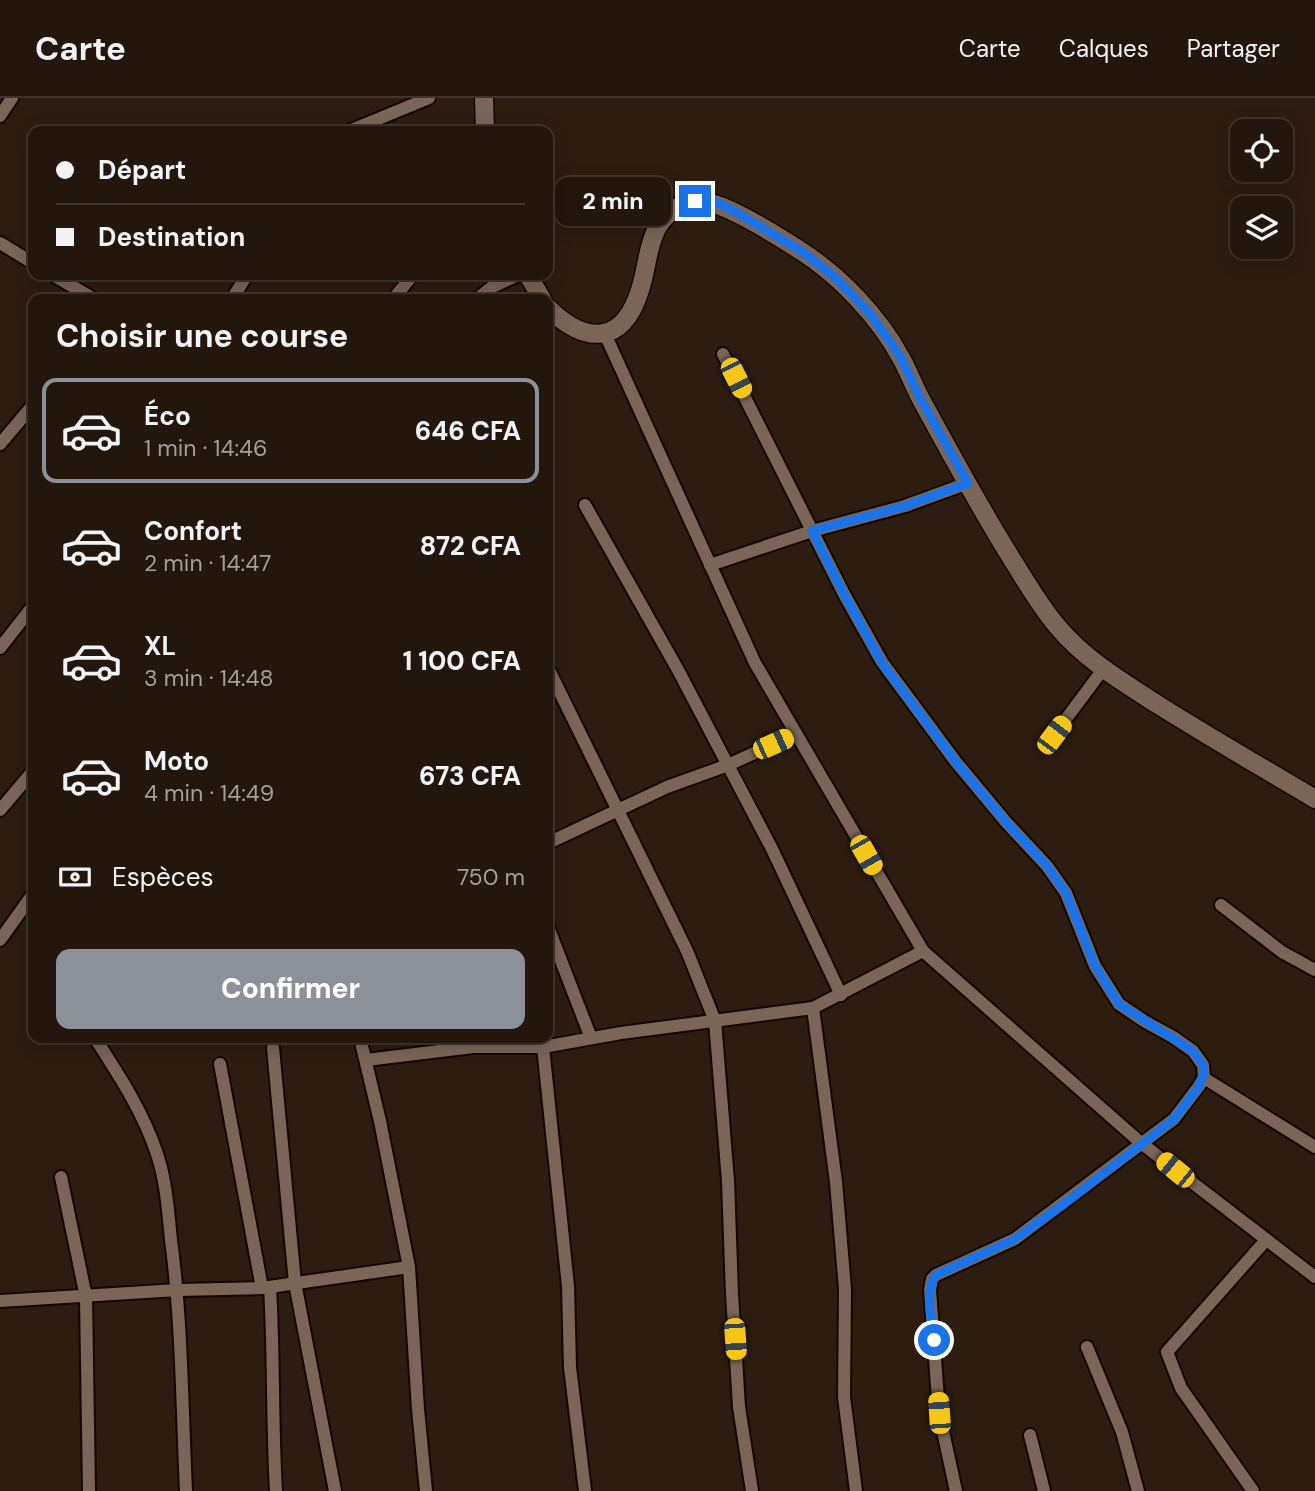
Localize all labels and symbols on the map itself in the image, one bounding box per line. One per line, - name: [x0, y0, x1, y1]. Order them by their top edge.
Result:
- callout: 2 min: [555, 176, 670, 226]
- route end: [679, 185, 711, 217]
- car: [718, 355, 755, 401]
- car: [1033, 712, 1076, 758]
- car: [750, 726, 797, 762]
- car: [847, 832, 886, 878]
- car: [1153, 1149, 1198, 1191]
- car: [724, 1317, 747, 1361]
- route start: [918, 1324, 950, 1356]
- car: [928, 1391, 951, 1435]

